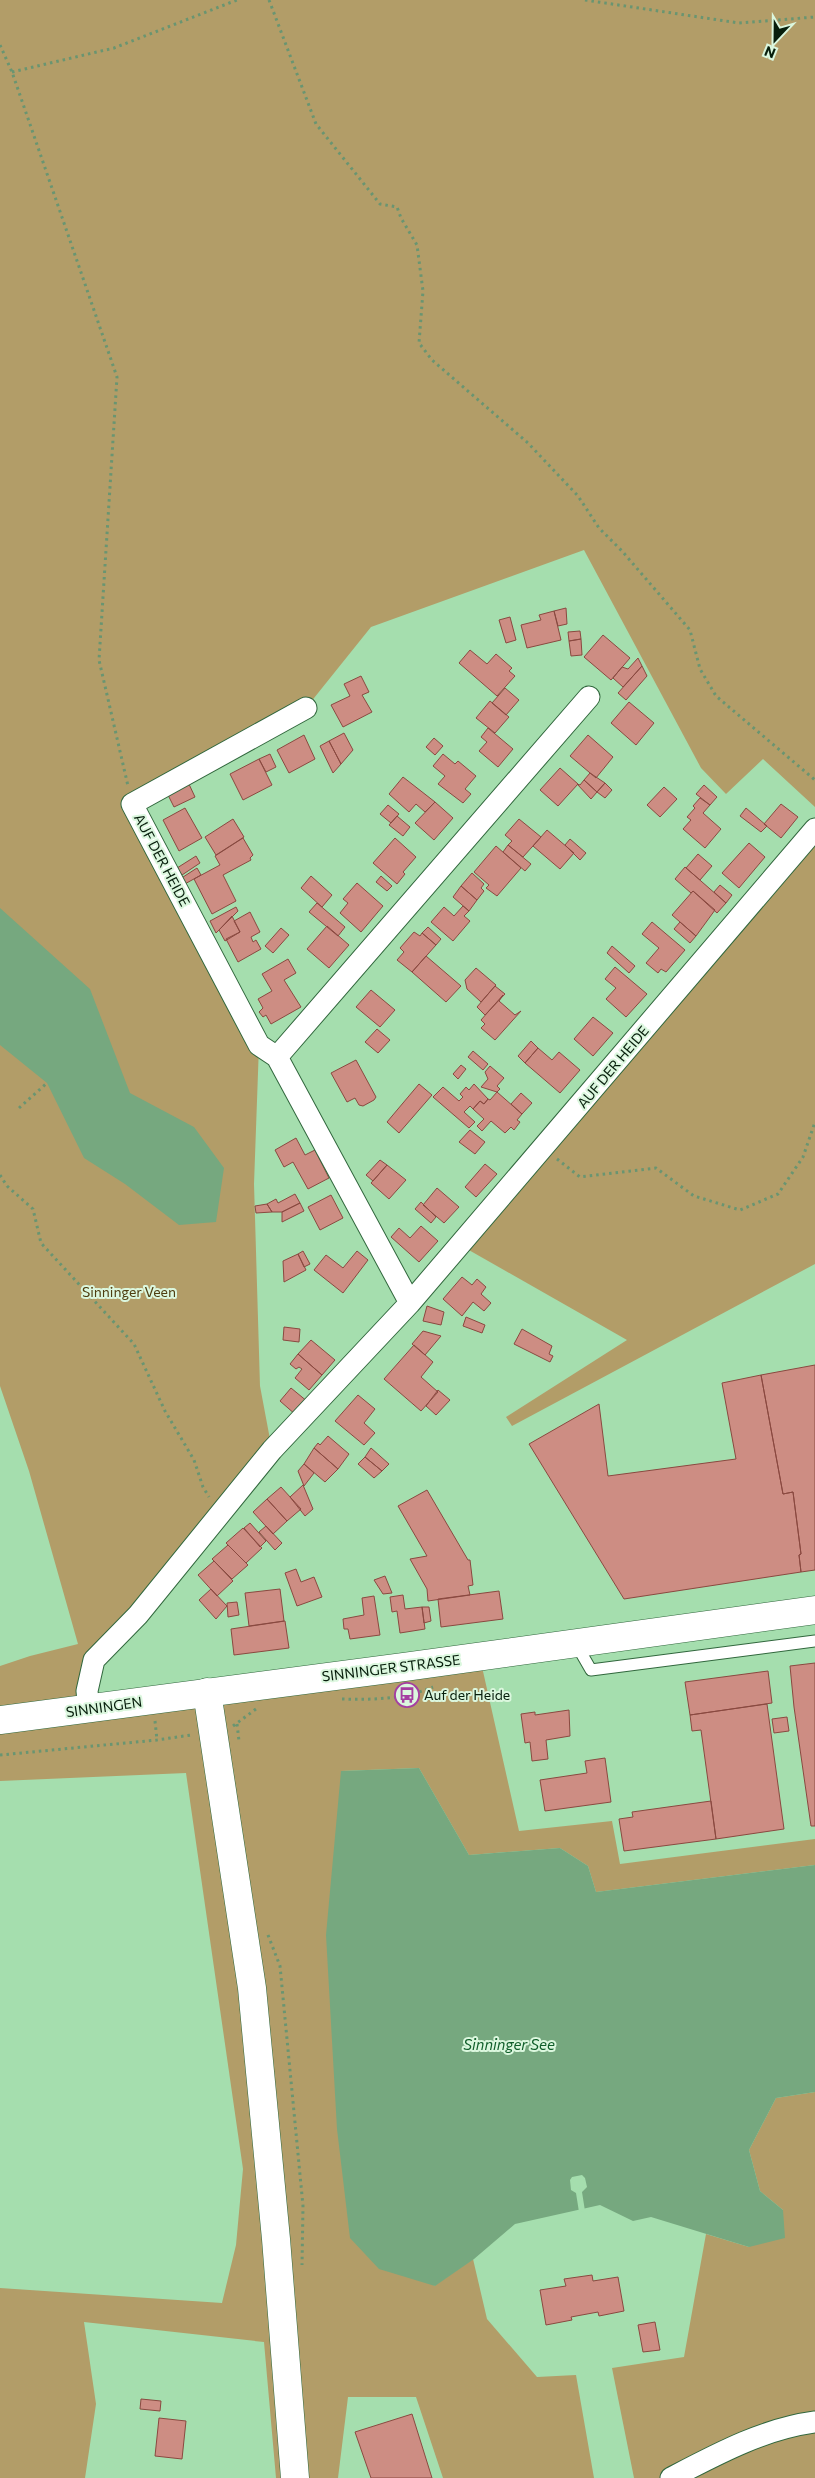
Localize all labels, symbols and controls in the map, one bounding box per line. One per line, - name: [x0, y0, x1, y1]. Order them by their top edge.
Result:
- north arrow: [750, 15, 800, 65]
- text: N: [762, 43, 778, 62]
- street label: AUF DER HEIDE: [131, 811, 194, 909]
- street label: AUF DER HEIDE: [573, 1022, 652, 1111]
- park label: Sinninger Veen: [82, 1283, 176, 1300]
- street label: SINNINGER STRASSE: [321, 1651, 461, 1684]
- bus stop icon: Auf der Heide: [394, 1682, 420, 1708]
- place label: Auf der Heide: [424, 1686, 510, 1703]
- street label: SINNINGEN: [65, 1693, 143, 1720]
- water label: Sinninger See: [463, 2035, 555, 2053]

